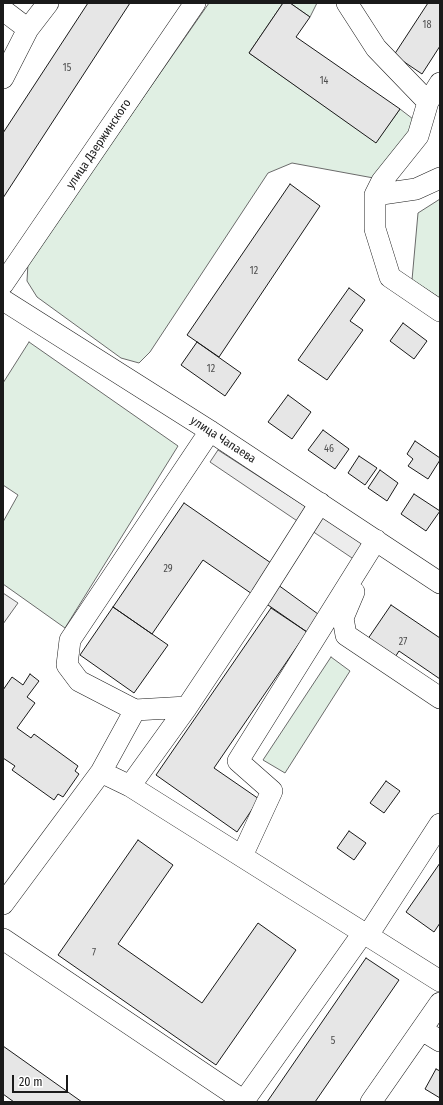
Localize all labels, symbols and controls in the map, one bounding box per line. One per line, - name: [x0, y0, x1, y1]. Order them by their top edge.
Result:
- house number: 18: [423, 19, 431, 31]
- house number: 15: [63, 62, 71, 74]
- house number: 14: [320, 75, 328, 87]
- street label: улица Дзержинского: [64, 96, 134, 192]
- house number: 12: [250, 265, 258, 277]
- house number: 12: [207, 363, 215, 375]
- street label: улица Чапаева: [188, 413, 258, 467]
- house number: 46: [324, 443, 334, 455]
- house number: 29: [163, 563, 173, 575]
- house number: 27: [399, 636, 407, 648]
- house number: 7: [92, 947, 96, 959]
- house number: 5: [331, 1035, 335, 1047]
- scale bar: [14, 1067, 70, 1093]
- text: 20 m: [19, 1075, 43, 1089]

